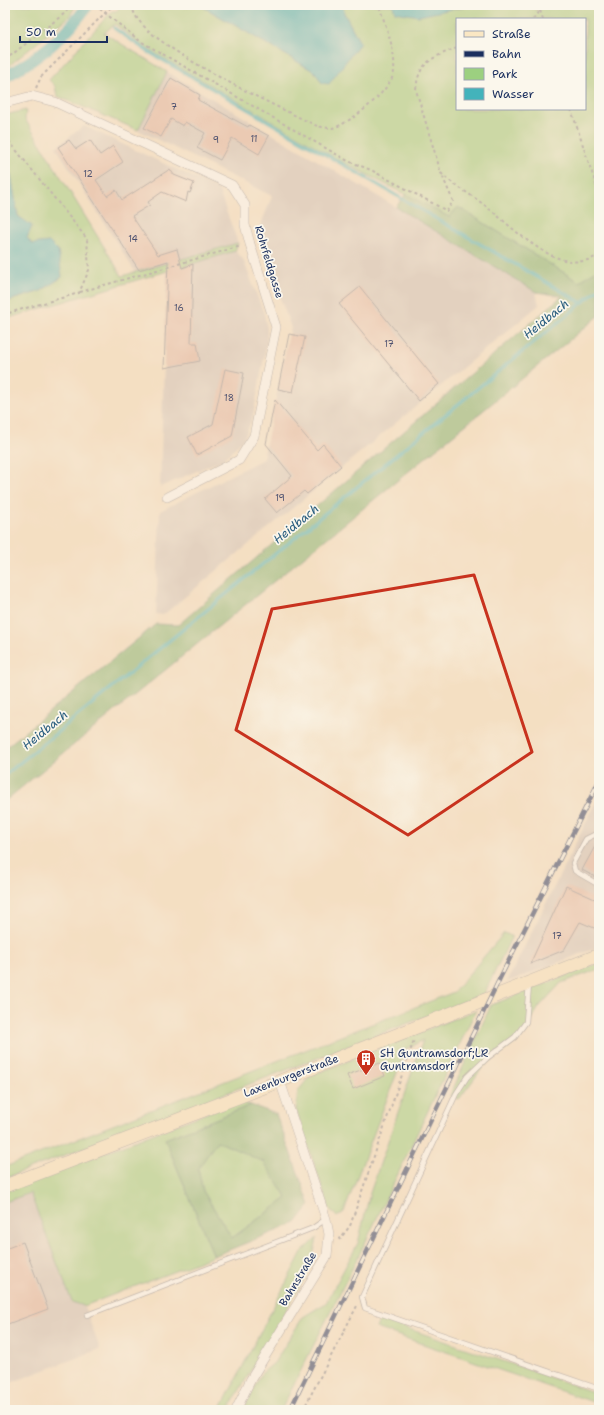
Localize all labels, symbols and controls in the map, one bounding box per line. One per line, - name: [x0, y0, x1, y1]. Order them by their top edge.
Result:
- scale bar: [20, 18, 107, 44]
- legend: [456, 18, 586, 110]
- text: 50 m: [26, 24, 56, 40]
- text: Straße: [492, 26, 531, 42]
- text: Bahn: [492, 46, 521, 62]
- text: Park: [492, 66, 518, 82]
- text: Wasser: [492, 86, 534, 102]
- house number: 7: [171, 101, 177, 113]
- house number: 11: [250, 133, 258, 145]
- house number: 9: [213, 134, 219, 146]
- house number: 12: [83, 168, 93, 180]
- street label: Rohrfeldgasse: [251, 224, 287, 300]
- house number: 14: [128, 233, 138, 245]
- water label: Heidbach: [520, 296, 572, 342]
- house number: 16: [174, 302, 184, 314]
- house number: 17: [384, 338, 394, 350]
- house number: 18: [224, 392, 234, 404]
- house number: 19: [275, 492, 285, 504]
- water label: Heidbach: [270, 501, 322, 547]
- water label: Heidbach: [19, 707, 71, 753]
- house number: 17: [552, 930, 562, 942]
- place label: SH Guntramsdorf;LR Guntramsdorf: [380, 1046, 489, 1074]
- building icon: SH Guntramsdorf;LR Guntramsdorf: [355, 1048, 377, 1076]
- street label: Laxenburgerstraße: [241, 1051, 341, 1101]
- street label: Bahnstraße: [276, 1249, 320, 1309]

